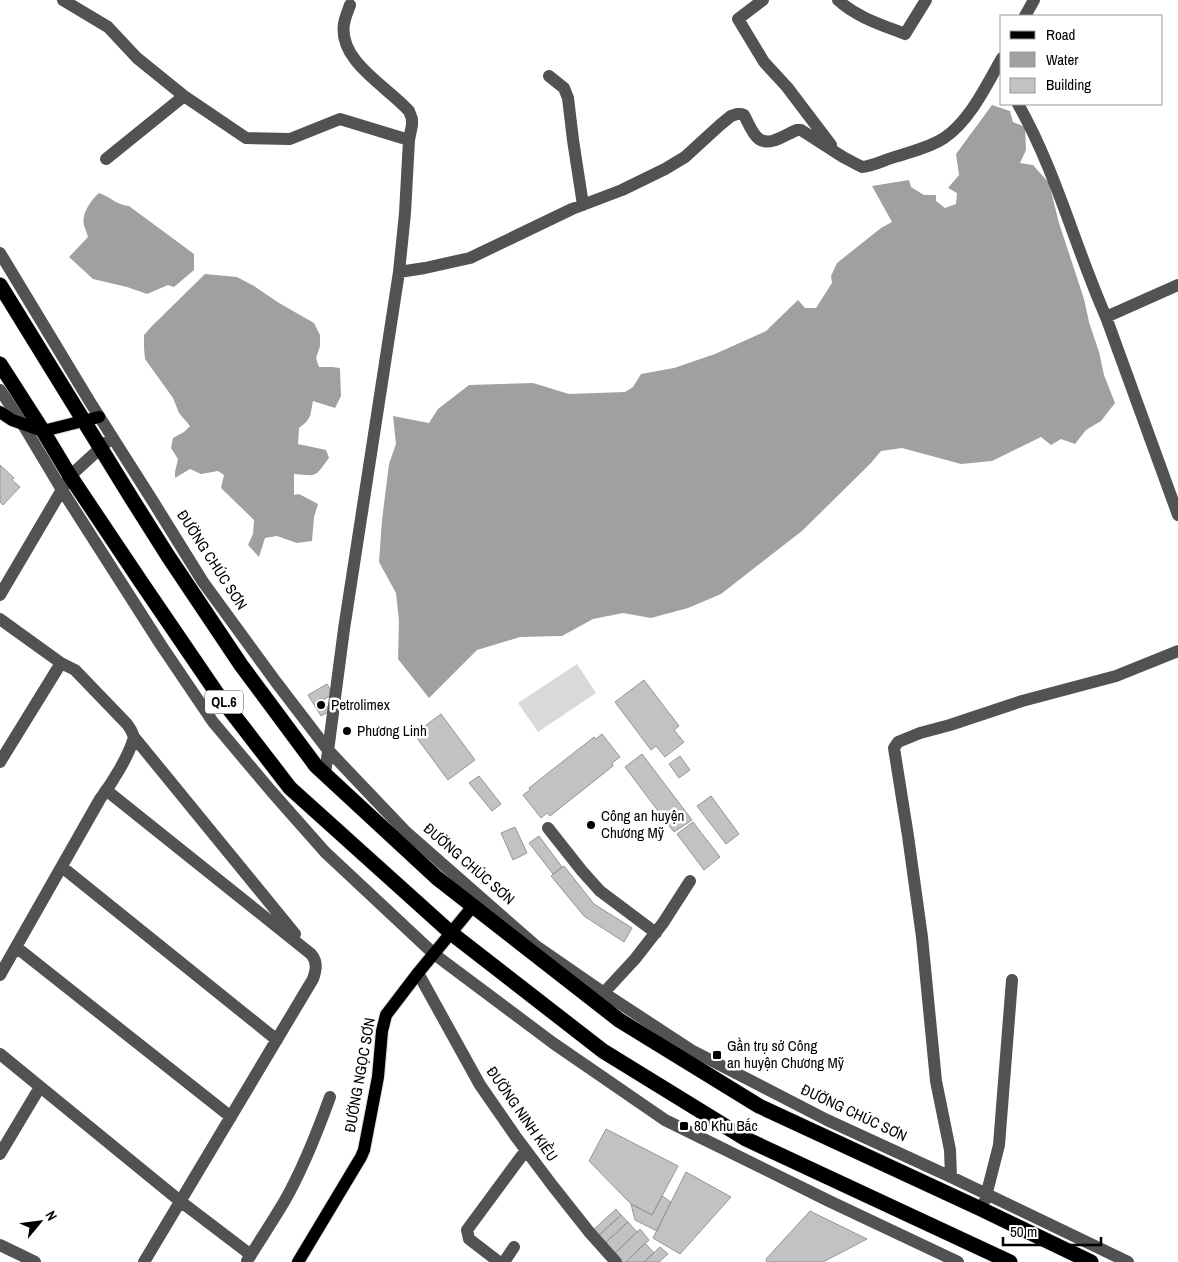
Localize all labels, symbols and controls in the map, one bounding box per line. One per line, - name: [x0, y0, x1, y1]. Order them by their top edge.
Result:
- legend: [1000, 15, 1163, 105]
- text: Road: [1046, 24, 1075, 45]
- text: Water: [1046, 49, 1078, 70]
- text: Building: [1046, 74, 1091, 95]
- street label: ĐƯỜNG CHÚC SƠN: [172, 506, 252, 614]
- road number: QL.6: [205, 690, 243, 714]
- place label: Petrolimex: [331, 694, 391, 715]
- marker: Petrolimex: [315, 699, 327, 711]
- place label: Phương Linh: [357, 720, 427, 741]
- marker: Phương Linh: [341, 725, 353, 737]
- place label: Công an huyện Chương Mỹ: [601, 805, 684, 843]
- street label: ĐƯỜNG CHÚC SƠN: [419, 818, 520, 909]
- marker: Công an huyện Chương Mỹ: [585, 819, 597, 831]
- street label: ĐƯỜNG NGỌC SƠN: [339, 1016, 380, 1134]
- place label: Gần trụ sở Công an huyện Chương Mỹ: [727, 1035, 845, 1073]
- marker: Gần trụ sở Công an huyện Chương Mỹ: [711, 1049, 723, 1061]
- street label: ĐƯỜNG NINH KIỀU: [482, 1062, 563, 1165]
- street label: ĐƯỜNG CHÚC SƠN: [798, 1079, 911, 1146]
- place label: 80 Khu Bắc: [694, 1115, 758, 1136]
- marker: 80 Khu Bắc: [678, 1120, 690, 1132]
- north arrow: [15, 1197, 65, 1247]
- text: N: [41, 1208, 61, 1224]
- scale bar: [1003, 1214, 1100, 1246]
- text: 50 m: [1010, 1221, 1037, 1242]

